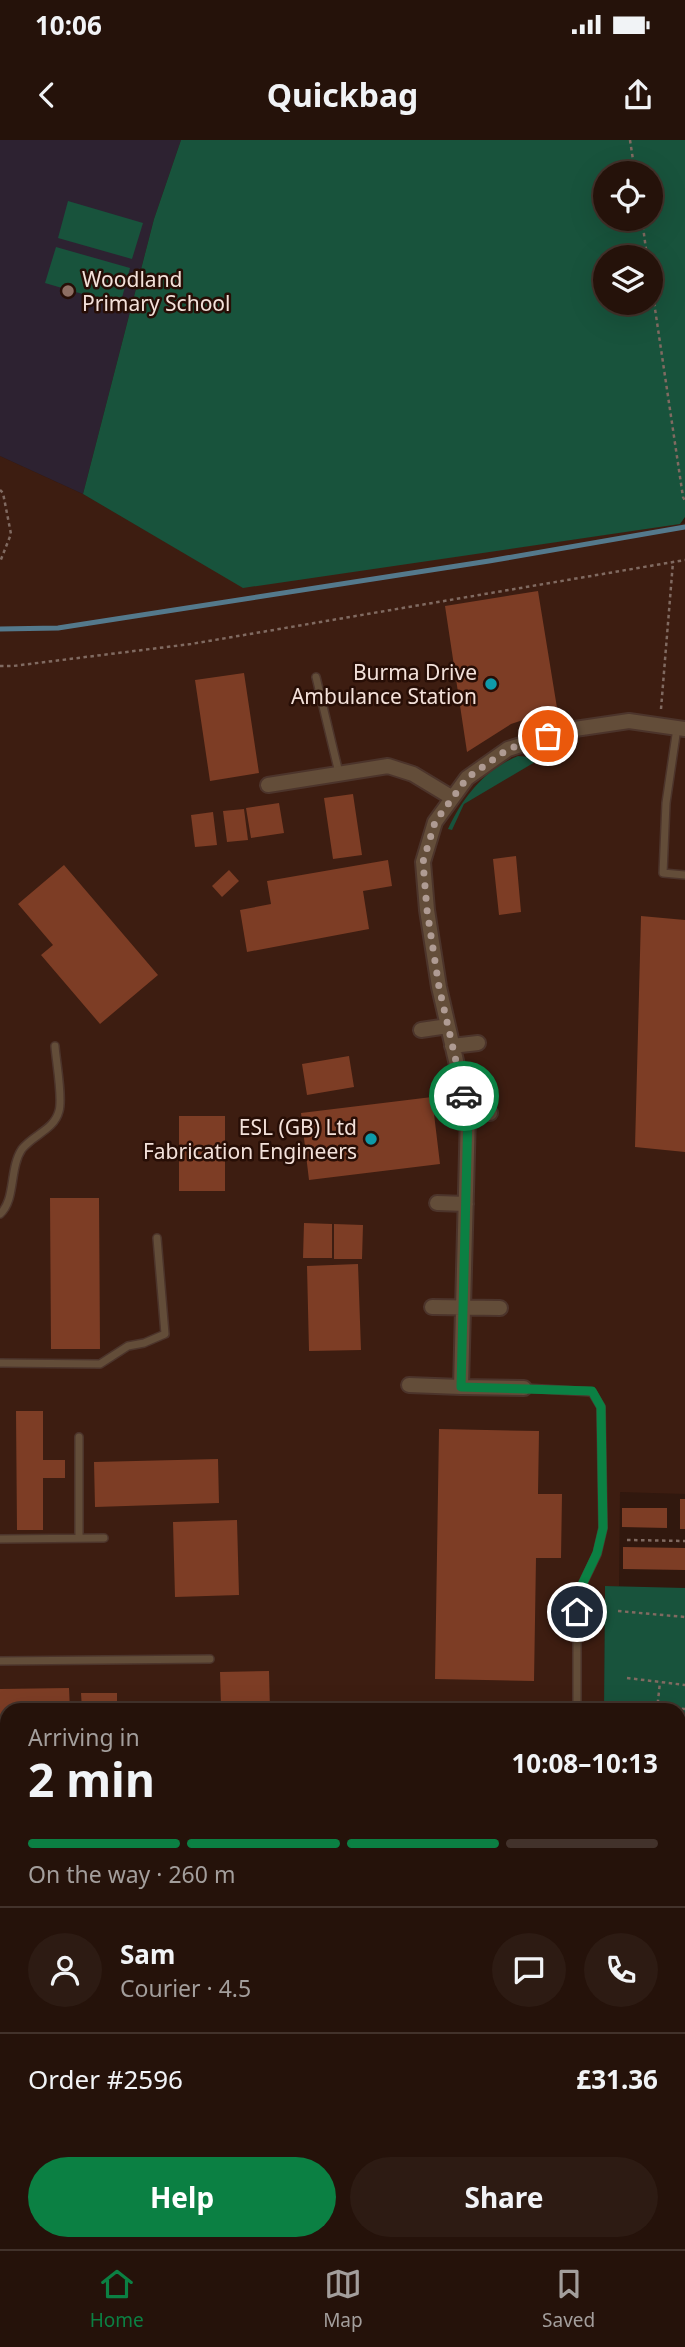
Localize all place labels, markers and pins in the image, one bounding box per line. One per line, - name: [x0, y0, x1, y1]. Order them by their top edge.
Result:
- place label: Woodland Primary School: [82, 265, 230, 317]
- marker: Woodland Primary School: [60, 283, 76, 299]
- place label: Burma Drive Ambulance Station: [291, 658, 477, 710]
- marker: Burma Drive Ambulance Station: [483, 676, 499, 692]
- pin: [518, 706, 578, 766]
- place label: ESL (GB) Ltd Fabrication Engineers: [143, 1113, 357, 1165]
- marker: ESL (GB) Ltd Fabrication Engineers: [363, 1131, 379, 1147]
- pin: [547, 1582, 607, 1642]

